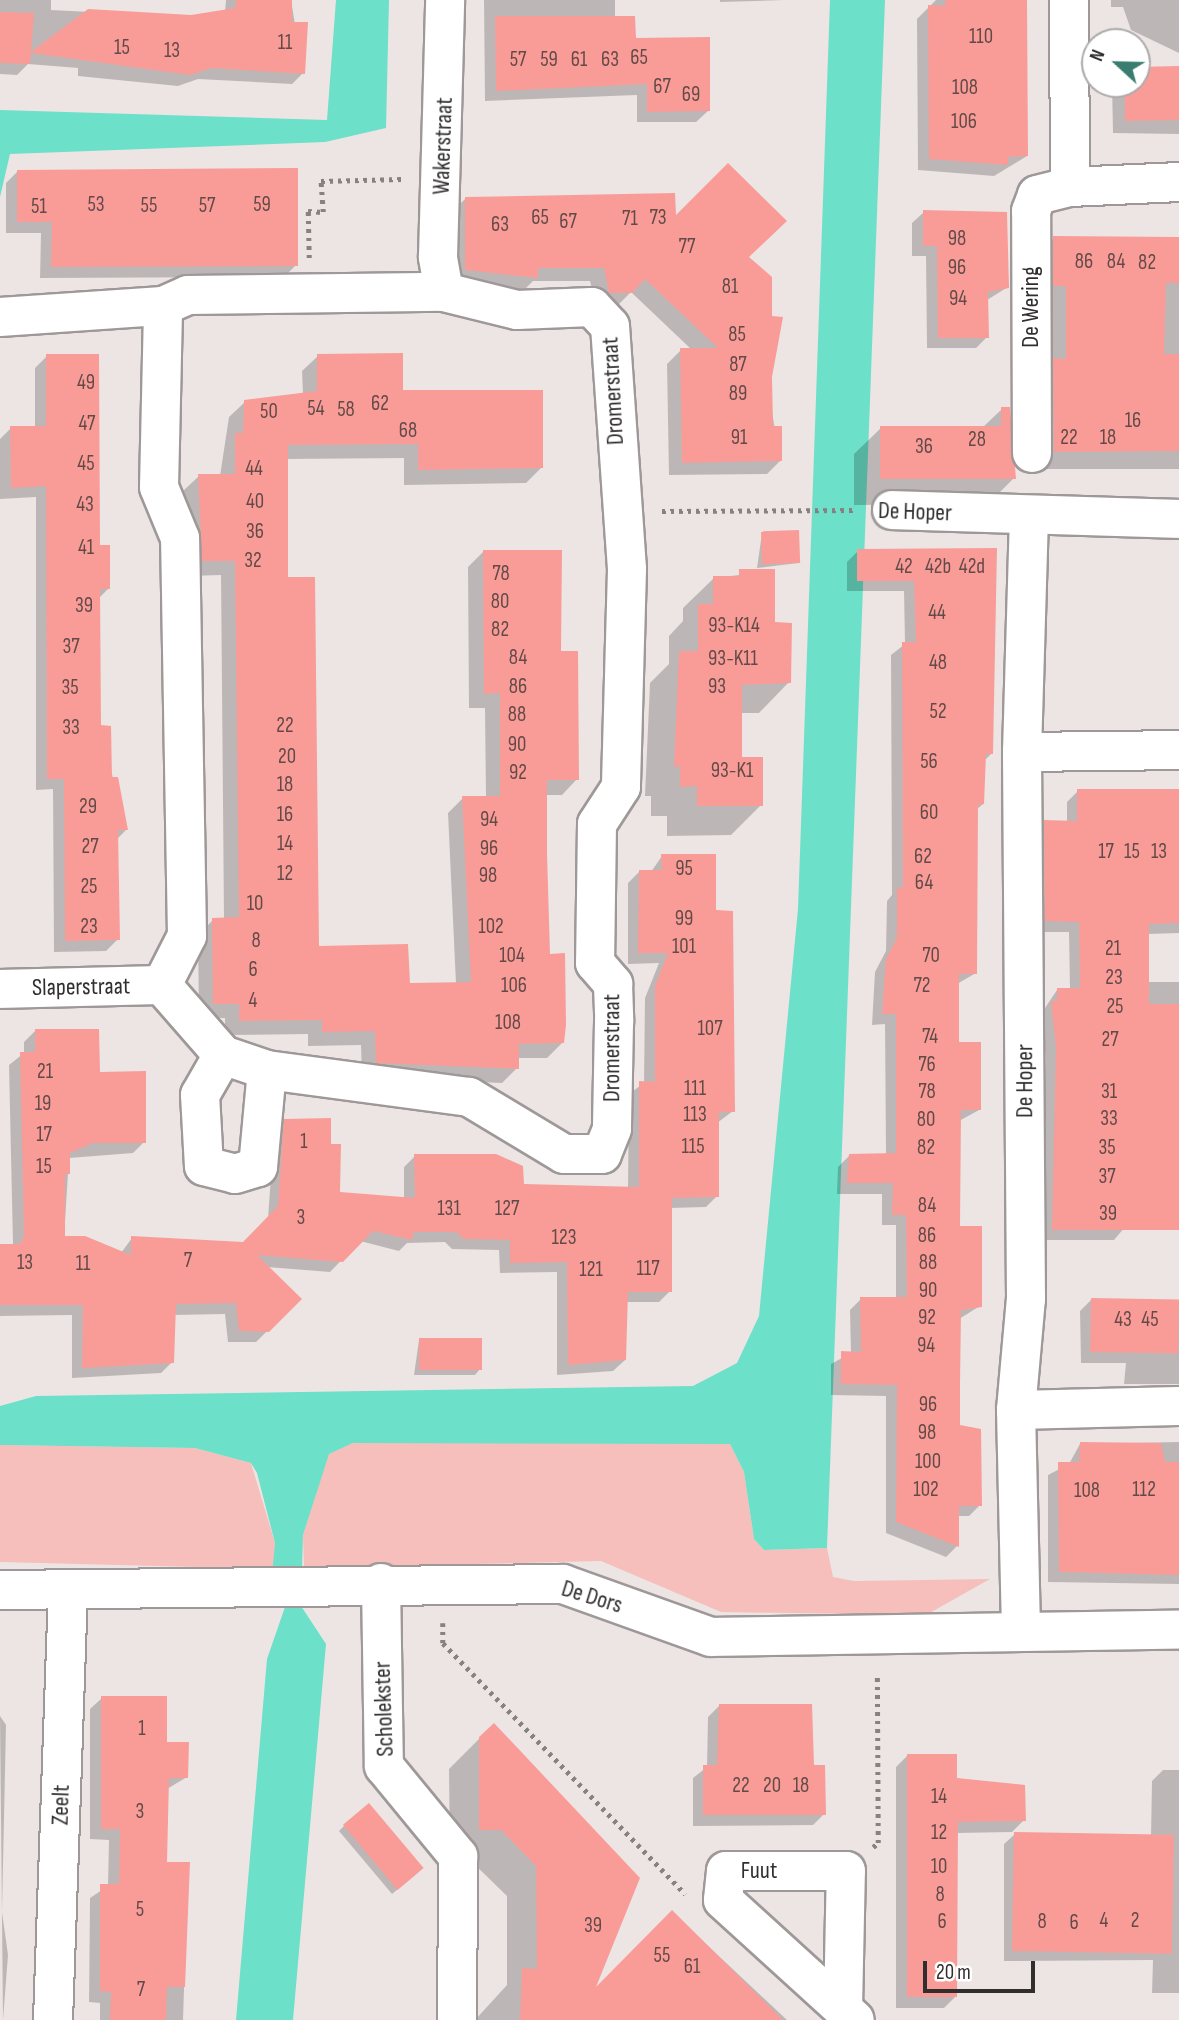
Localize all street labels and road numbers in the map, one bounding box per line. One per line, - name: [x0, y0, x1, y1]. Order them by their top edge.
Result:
- street label: Wakerstraat: [427, 97, 459, 195]
- street label: De Wering: [1017, 266, 1045, 348]
- street label: Dromerstraat: [596, 336, 630, 446]
- street label: De Hoper: [878, 496, 952, 528]
- street label: Slaperstraat: [32, 972, 130, 1002]
- street label: Dromerstraat: [598, 994, 626, 1102]
- street label: De Hoper: [1011, 1044, 1039, 1118]
- street label: De Dors: [558, 1574, 626, 1620]
- street label: Scholekster: [368, 1661, 400, 1757]
- street label: Zeelt: [46, 1784, 76, 1826]
- street label: Fuut: [741, 1857, 777, 1885]

